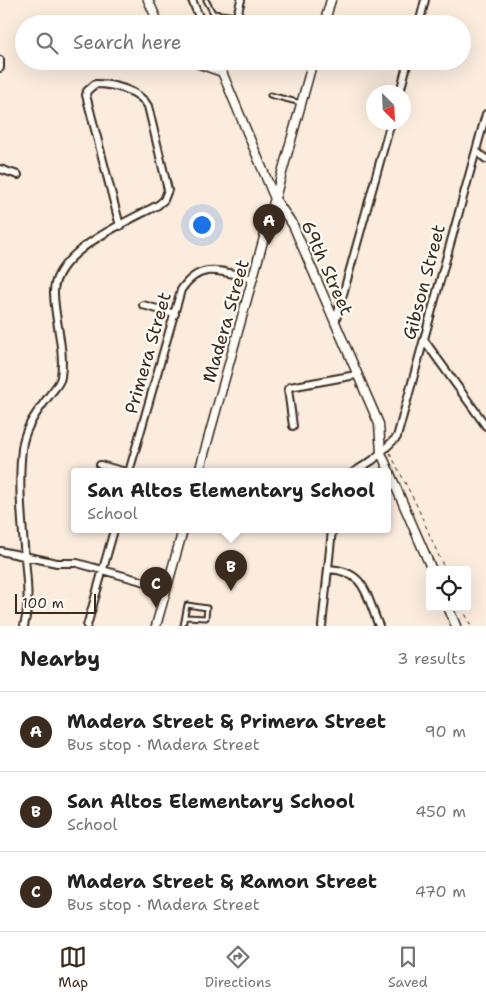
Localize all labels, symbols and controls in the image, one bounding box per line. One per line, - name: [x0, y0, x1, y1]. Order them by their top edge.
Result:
- search box: [15, 15, 471, 70]
- icon: search: [33, 29, 61, 57]
- text: Search here: [73, 30, 182, 55]
- north arrow: [366, 85, 411, 130]
- pin: A: [253, 204, 285, 245]
- your location: [189, 212, 215, 238]
- street label: 69th Street: [295, 217, 359, 319]
- street label: Gibson Street: [397, 222, 451, 342]
- street label: Madera Street: [197, 257, 255, 385]
- street label: Primera Street: [119, 289, 177, 417]
- popup: [71, 468, 391, 533]
- text: San Altos Elementary School: [87, 478, 375, 503]
- text: School: [87, 503, 138, 524]
- pin: B: [215, 550, 247, 591]
- map controls: [426, 566, 471, 611]
- button: locate: [426, 566, 471, 611]
- pin: C: [140, 567, 172, 608]
- scale bar: [15, 591, 96, 614]
- text: 100 m: [22, 594, 64, 612]
- text: Nearby: [20, 645, 100, 673]
- text: 3 results: [397, 648, 466, 669]
- text: Madera Street & Primera Street: [67, 709, 386, 734]
- text: A: [30, 721, 42, 742]
- text: 90 m: [425, 721, 466, 742]
- text: Bus stop · Madera Street: [67, 734, 260, 755]
- text: San Altos Elementary School: [67, 789, 355, 814]
- text: B: [31, 801, 41, 822]
- text: 450 m: [415, 801, 466, 822]
- text: School: [67, 814, 117, 835]
- text: Madera Street & Ramon Street: [67, 869, 377, 894]
- text: C: [31, 881, 41, 902]
- text: 470 m: [415, 881, 466, 902]
- text: Bus stop · Madera Street: [67, 894, 260, 915]
- tab: Map: [58, 943, 88, 991]
- tab: Directions: [205, 943, 272, 991]
- tab: Saved: [388, 943, 428, 991]

